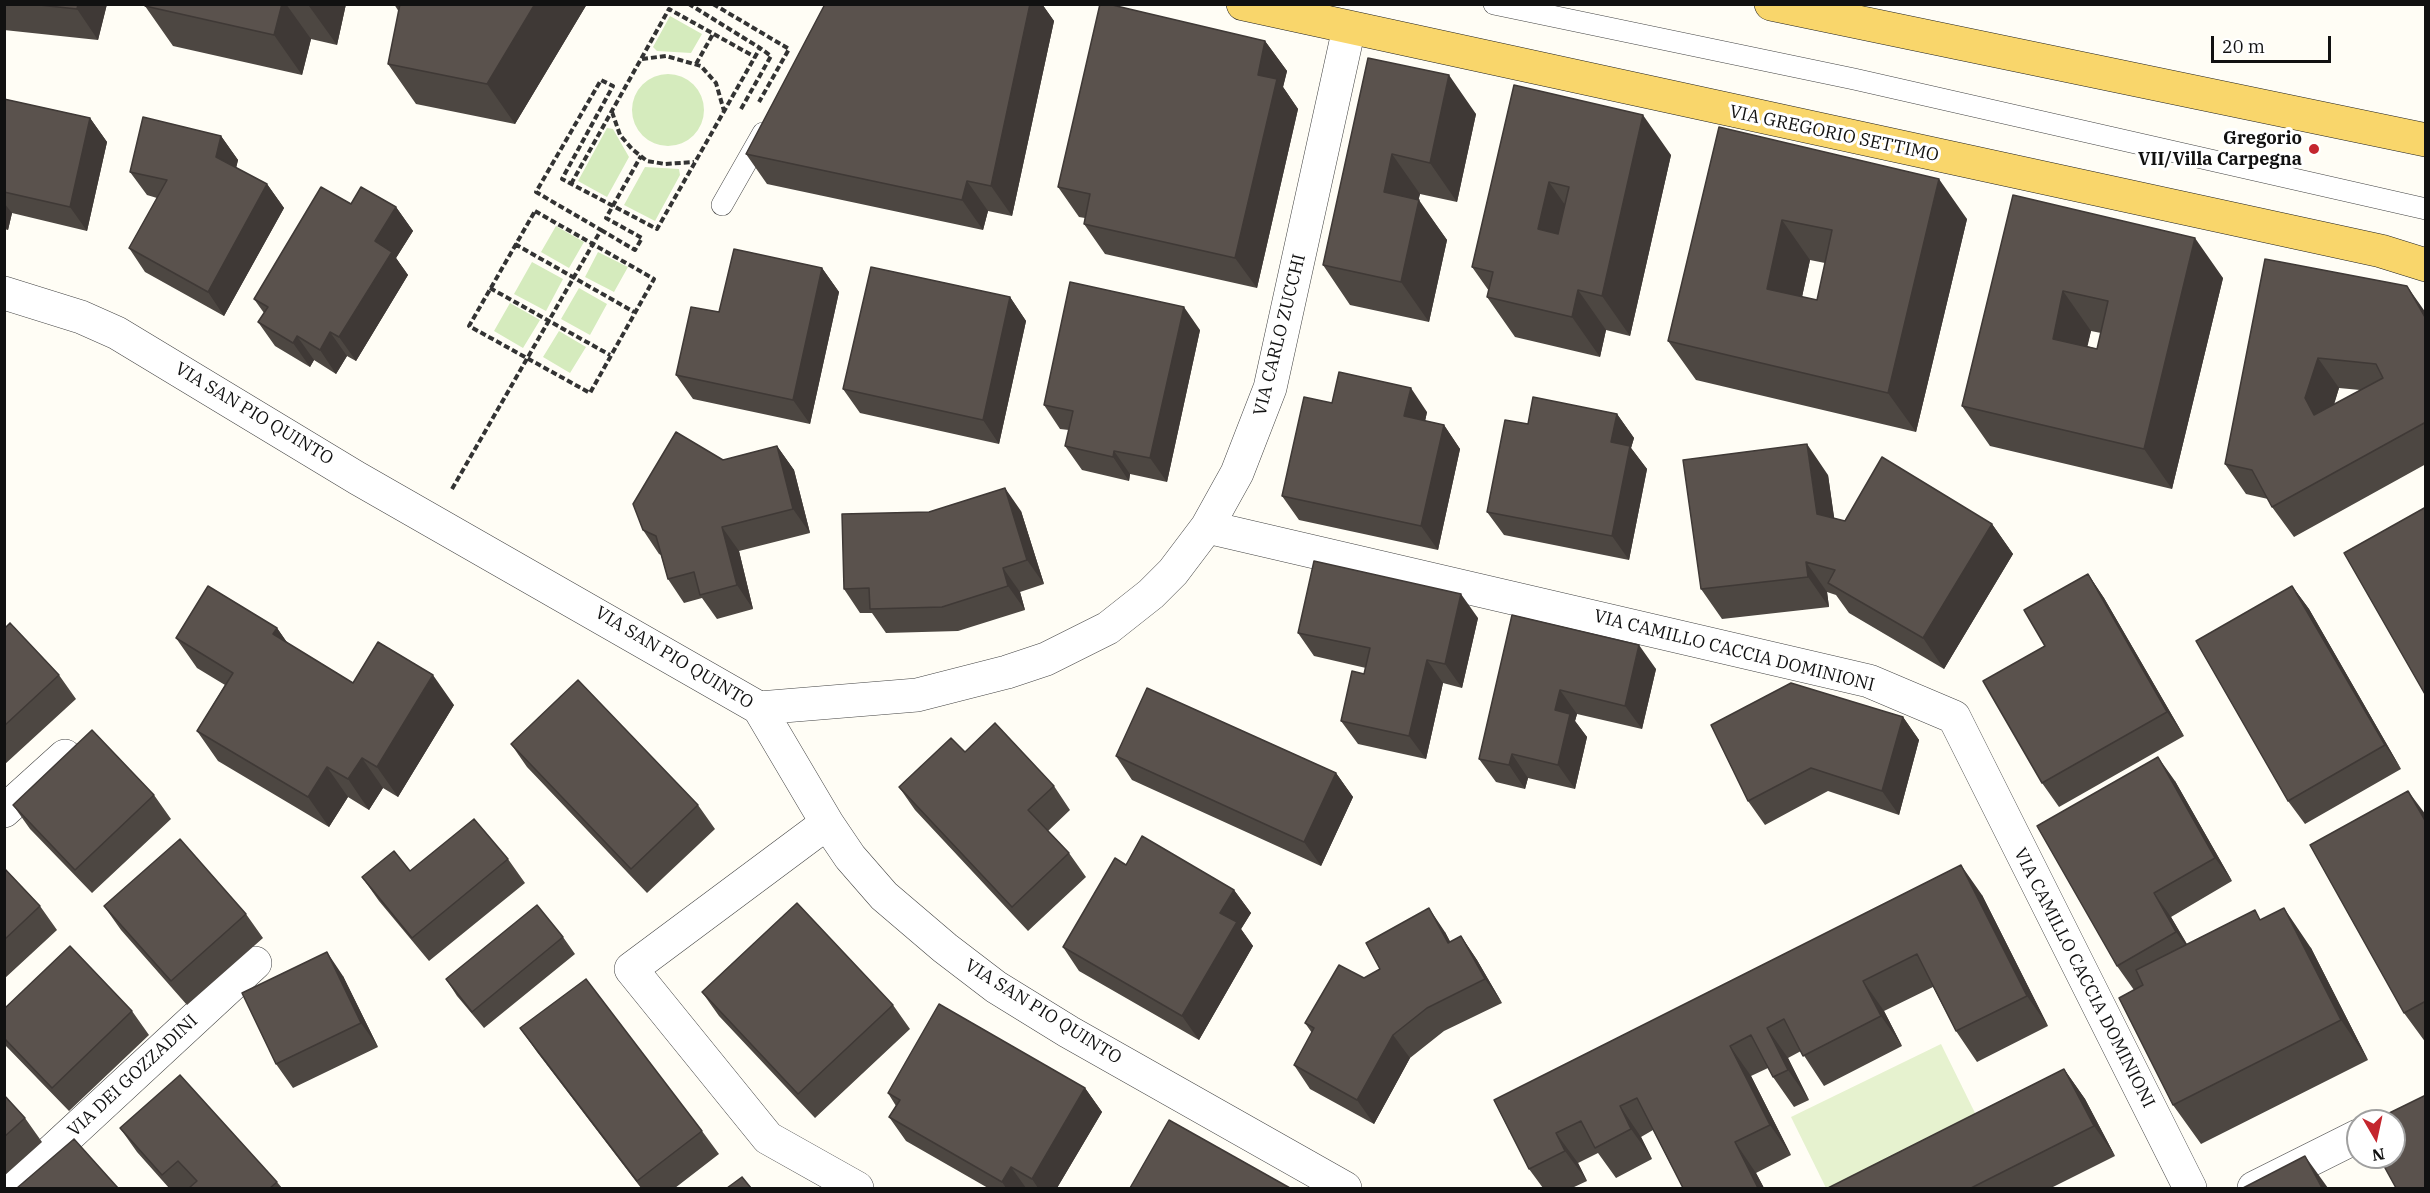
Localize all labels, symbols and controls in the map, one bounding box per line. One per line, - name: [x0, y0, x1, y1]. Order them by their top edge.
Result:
- scale bar: [2214, 24, 2334, 62]
- text: 20 m: [2222, 35, 2265, 58]
- street label: VIA GREGORIO SETTIMO: [1727, 101, 1941, 167]
- place label: Gregorio VII/Villa Carpegna: [2138, 128, 2302, 170]
- marker: Gregorio VII/Villa Carpegna: [2307, 142, 2321, 156]
- street label: VIA CARLO ZUCCHI: [1249, 252, 1311, 418]
- street label: VIA SAN PIO QUINTO: [171, 358, 337, 470]
- street label: VIA SAN PIO QUINTO: [591, 602, 757, 714]
- street label: VIA CAMILLO CACCIA DOMINIONI: [1591, 606, 1877, 696]
- street label: VIA CAMILLO CACCIA DOMINIONI: [2009, 844, 2159, 1112]
- street label: VIA SAN PIO QUINTO: [961, 955, 1125, 1069]
- street label: VIA DEI GOZZADINI: [64, 1010, 202, 1142]
- north arrow: [2346, 1109, 2406, 1169]
- text: N: [2371, 1144, 2386, 1166]

